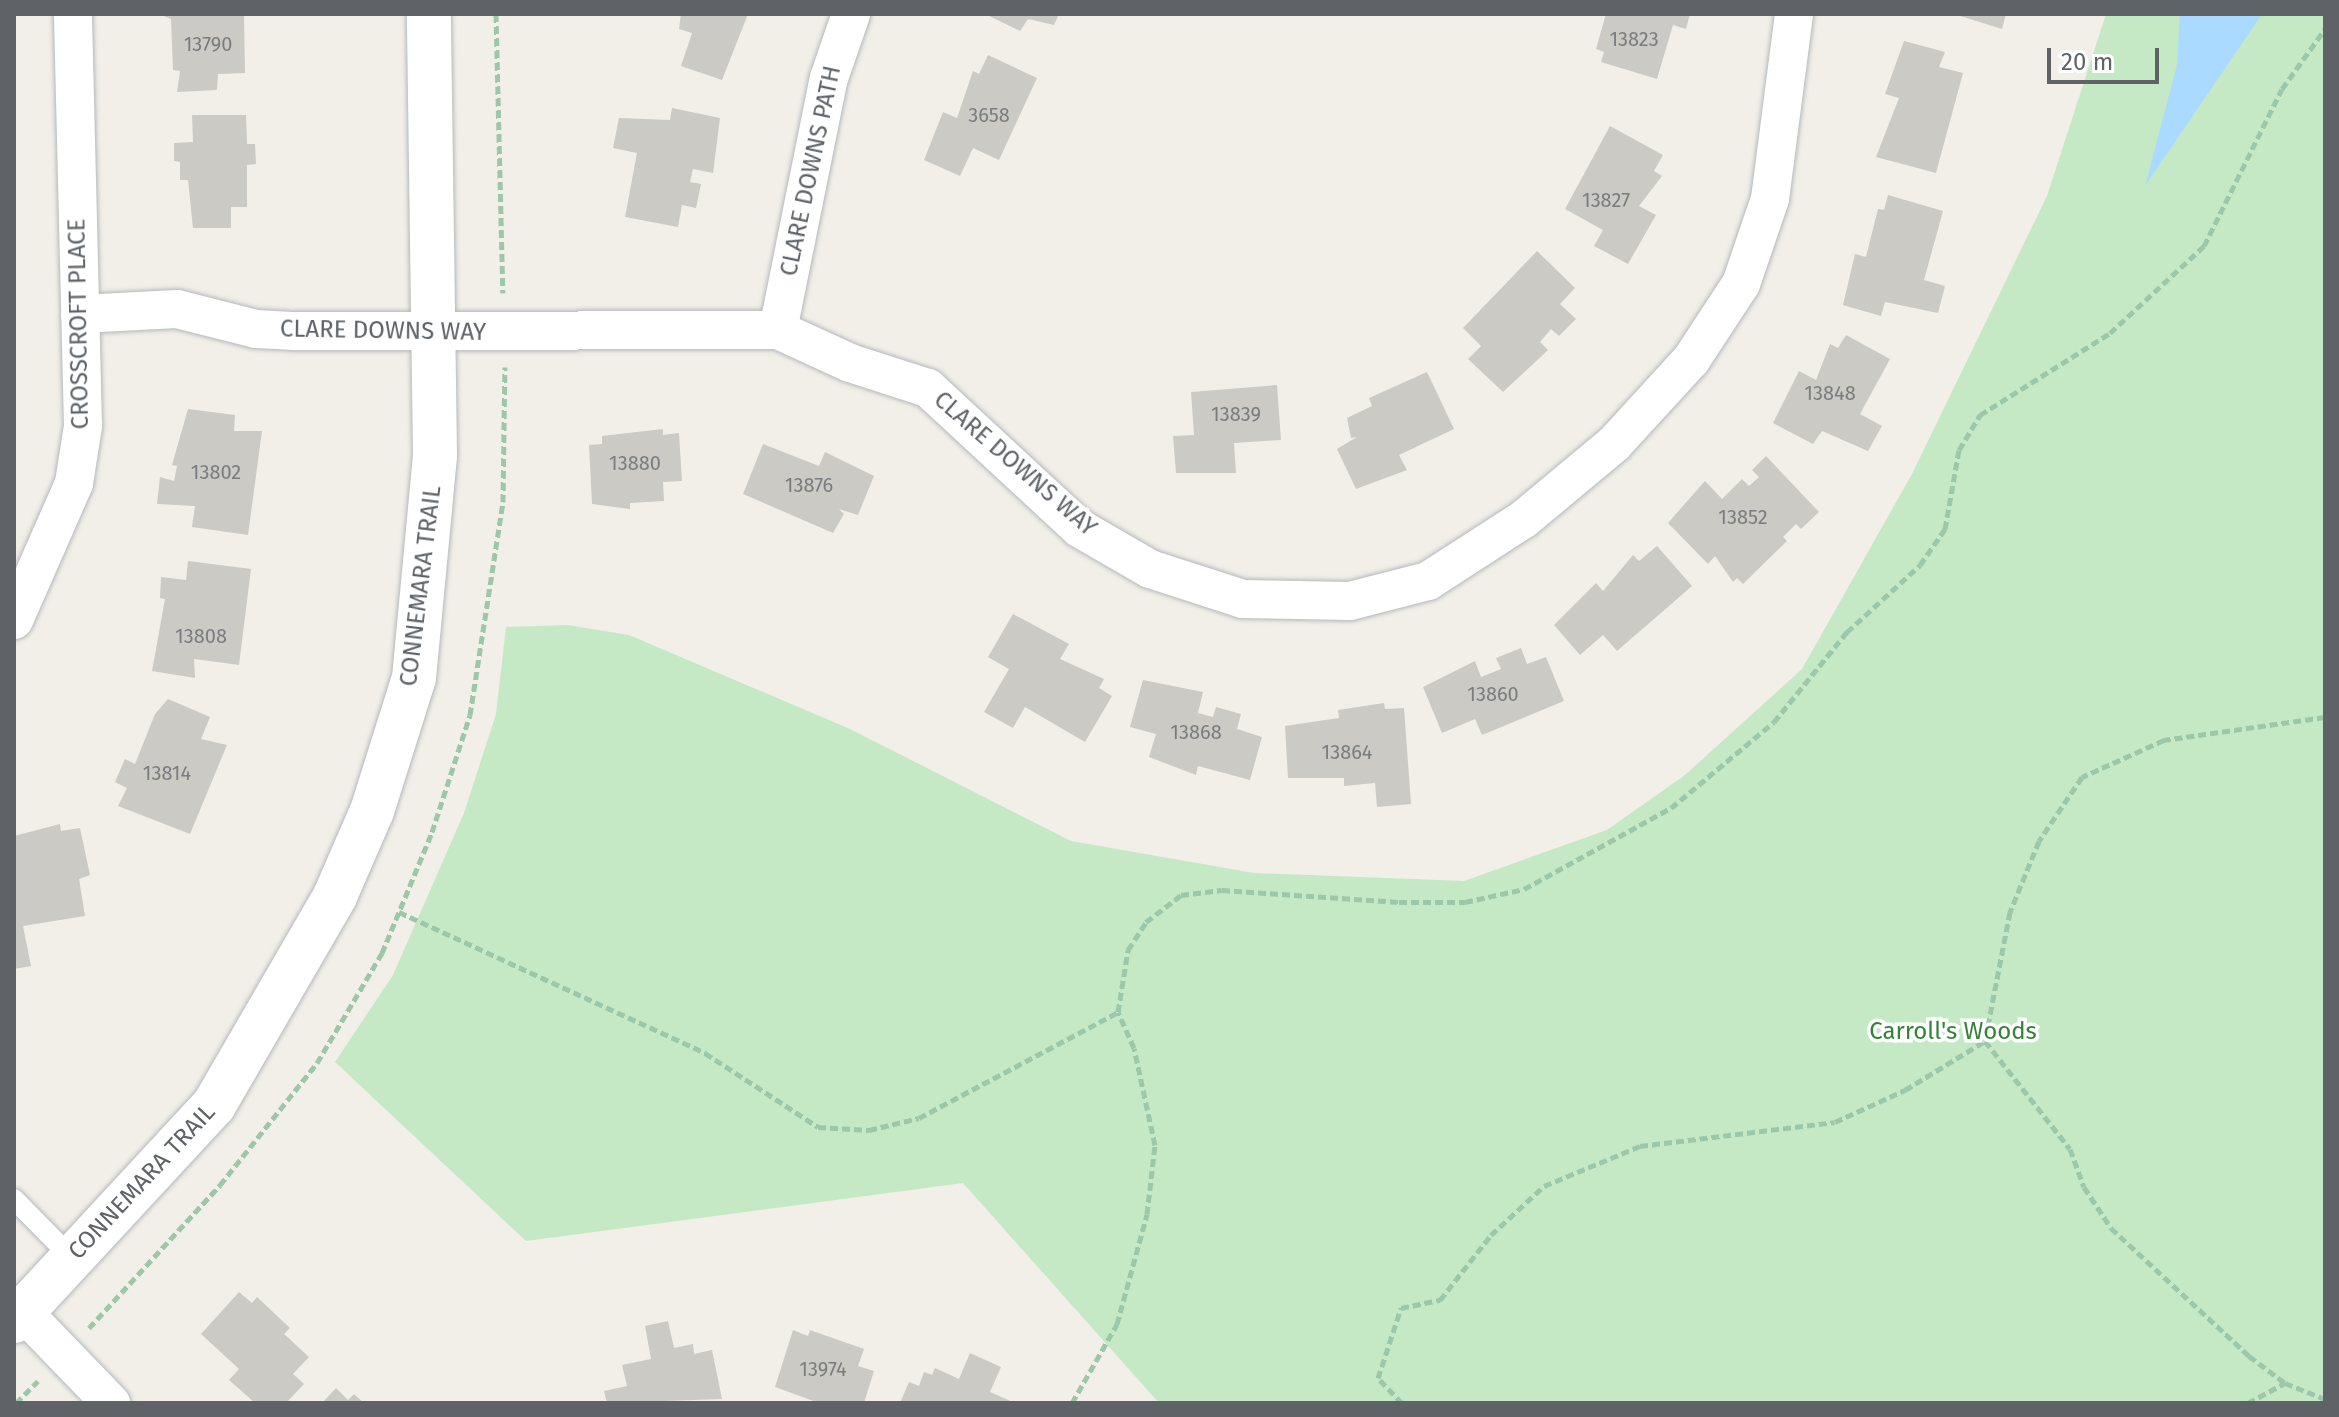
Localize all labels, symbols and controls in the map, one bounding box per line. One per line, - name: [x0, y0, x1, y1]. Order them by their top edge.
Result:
- house number: 13823: [1609, 27, 1659, 51]
- house number: 13790: [184, 32, 232, 56]
- scale bar: [2051, 32, 2163, 82]
- text: 20 m: [2061, 48, 2113, 76]
- street label: CLARE DOWNS PATH: [775, 63, 847, 279]
- house number: 3658: [968, 103, 1010, 127]
- house number: 13827: [1582, 188, 1630, 212]
- street label: CROSSCROFT PLACE: [63, 218, 95, 430]
- street label: CLARE DOWNS WAY: [280, 315, 486, 347]
- house number: 13848: [1804, 381, 1856, 405]
- street label: CLARE DOWNS WAY: [928, 385, 1102, 543]
- house number: 13839: [1211, 402, 1261, 426]
- house number: 13880: [609, 451, 661, 475]
- house number: 13802: [191, 460, 241, 484]
- house number: 13876: [785, 473, 833, 497]
- street label: CONNEMARA TRAIL: [394, 484, 448, 688]
- house number: 13852: [1718, 505, 1768, 529]
- house number: 13808: [175, 624, 227, 648]
- house number: 13860: [1467, 682, 1519, 706]
- house number: 13868: [1170, 720, 1222, 744]
- house number: 13864: [1322, 740, 1372, 764]
- house number: 13814: [143, 761, 191, 785]
- park label: Carroll's Woods: [1869, 1018, 2037, 1046]
- street label: CONNEMARA TRAIL: [63, 1098, 221, 1266]
- house number: 13974: [799, 1357, 847, 1381]

